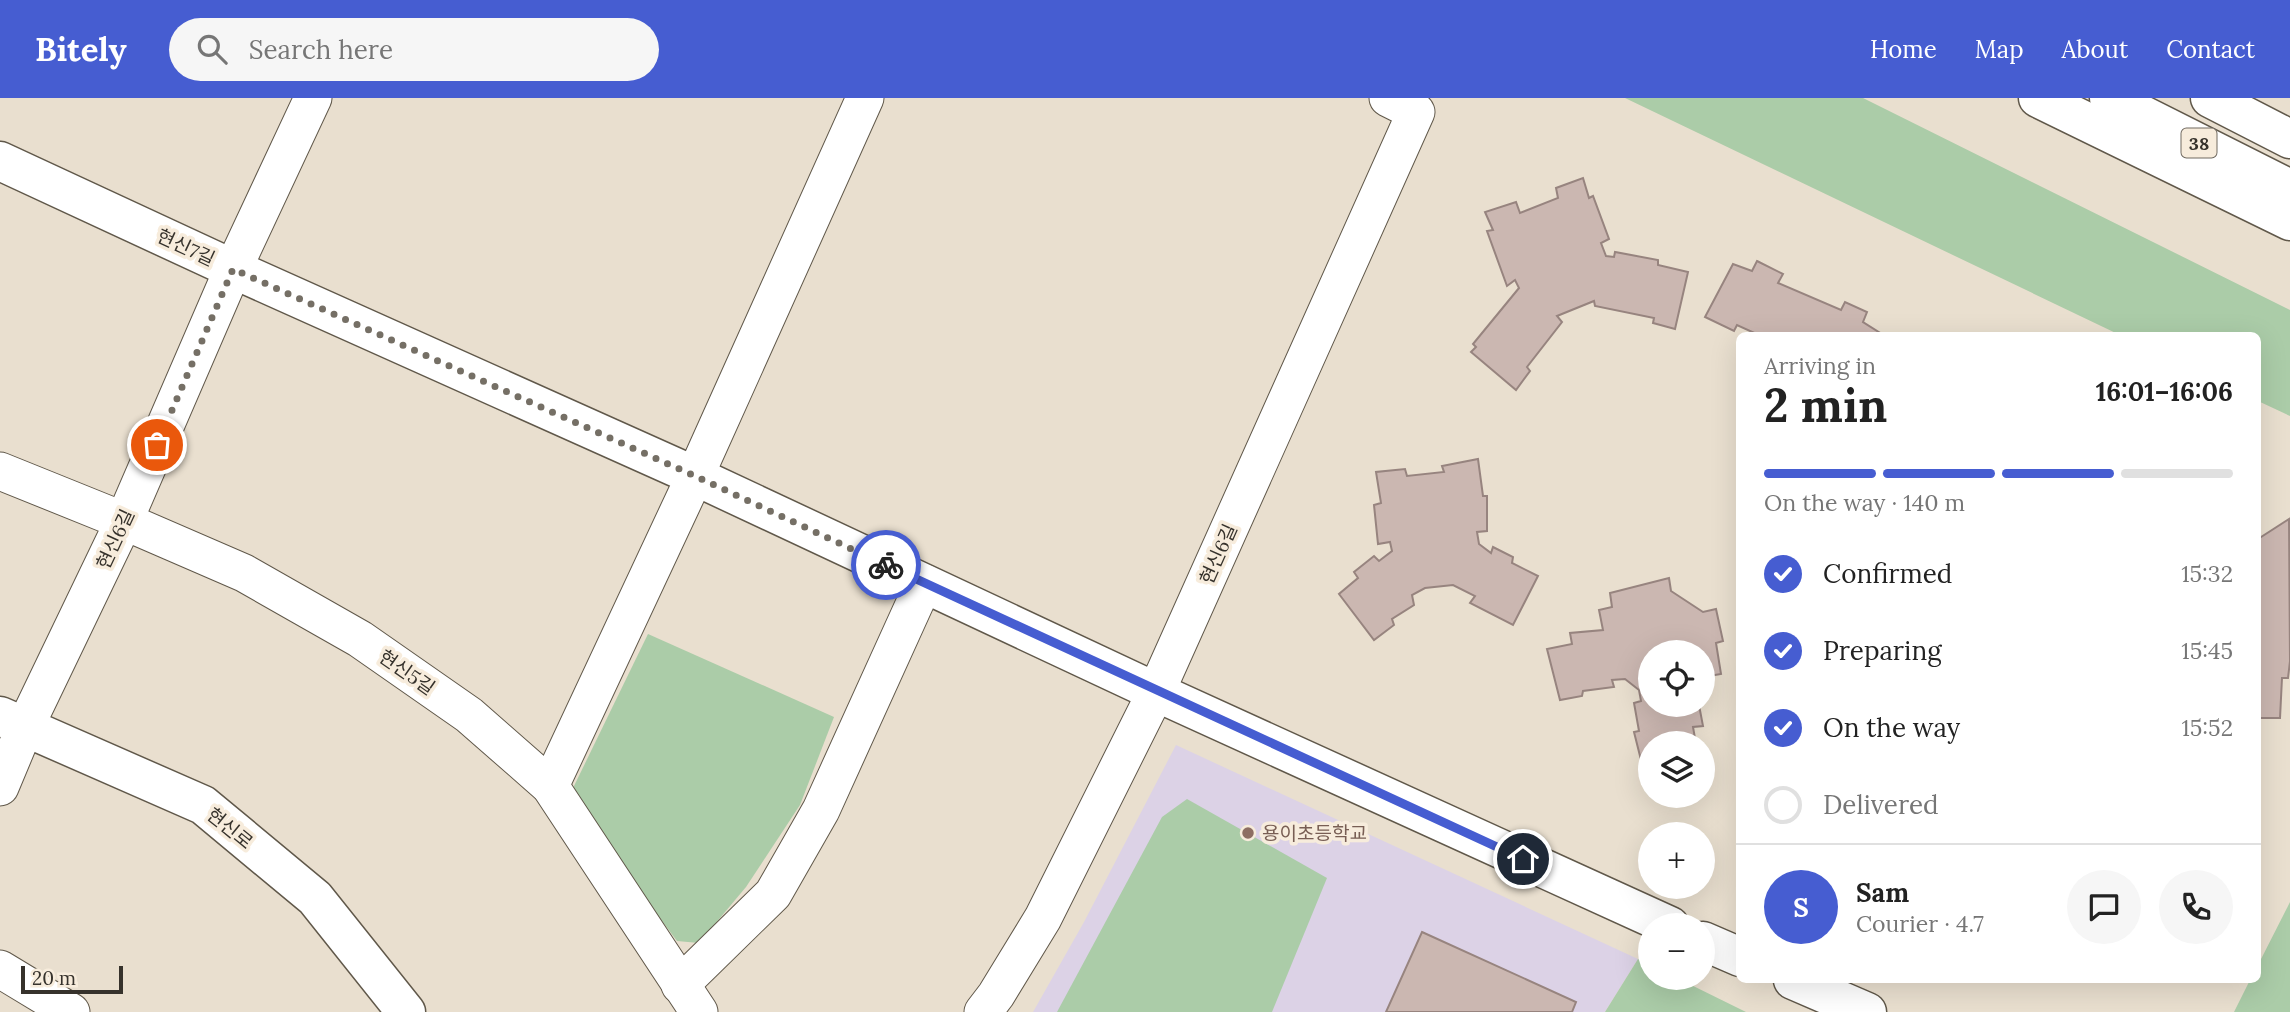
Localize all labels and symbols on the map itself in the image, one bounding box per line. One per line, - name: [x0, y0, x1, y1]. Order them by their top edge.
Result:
- road number: 38: [2182, 129, 2216, 158]
- street label: 현신7길: [153, 223, 219, 271]
- pin: [127, 415, 187, 475]
- street label: 현신6길: [91, 505, 139, 573]
- street label: 현신6길: [1194, 520, 1242, 588]
- courier: [851, 530, 921, 600]
- street label: 현신5길: [374, 644, 440, 700]
- street label: 현신로: [202, 802, 258, 854]
- place label: 용이초등학교: [1262, 821, 1367, 845]
- marker: 용이초등학교: [1240, 825, 1256, 841]
- pin: [1493, 829, 1553, 889]
- scale bar: [21, 963, 122, 995]

